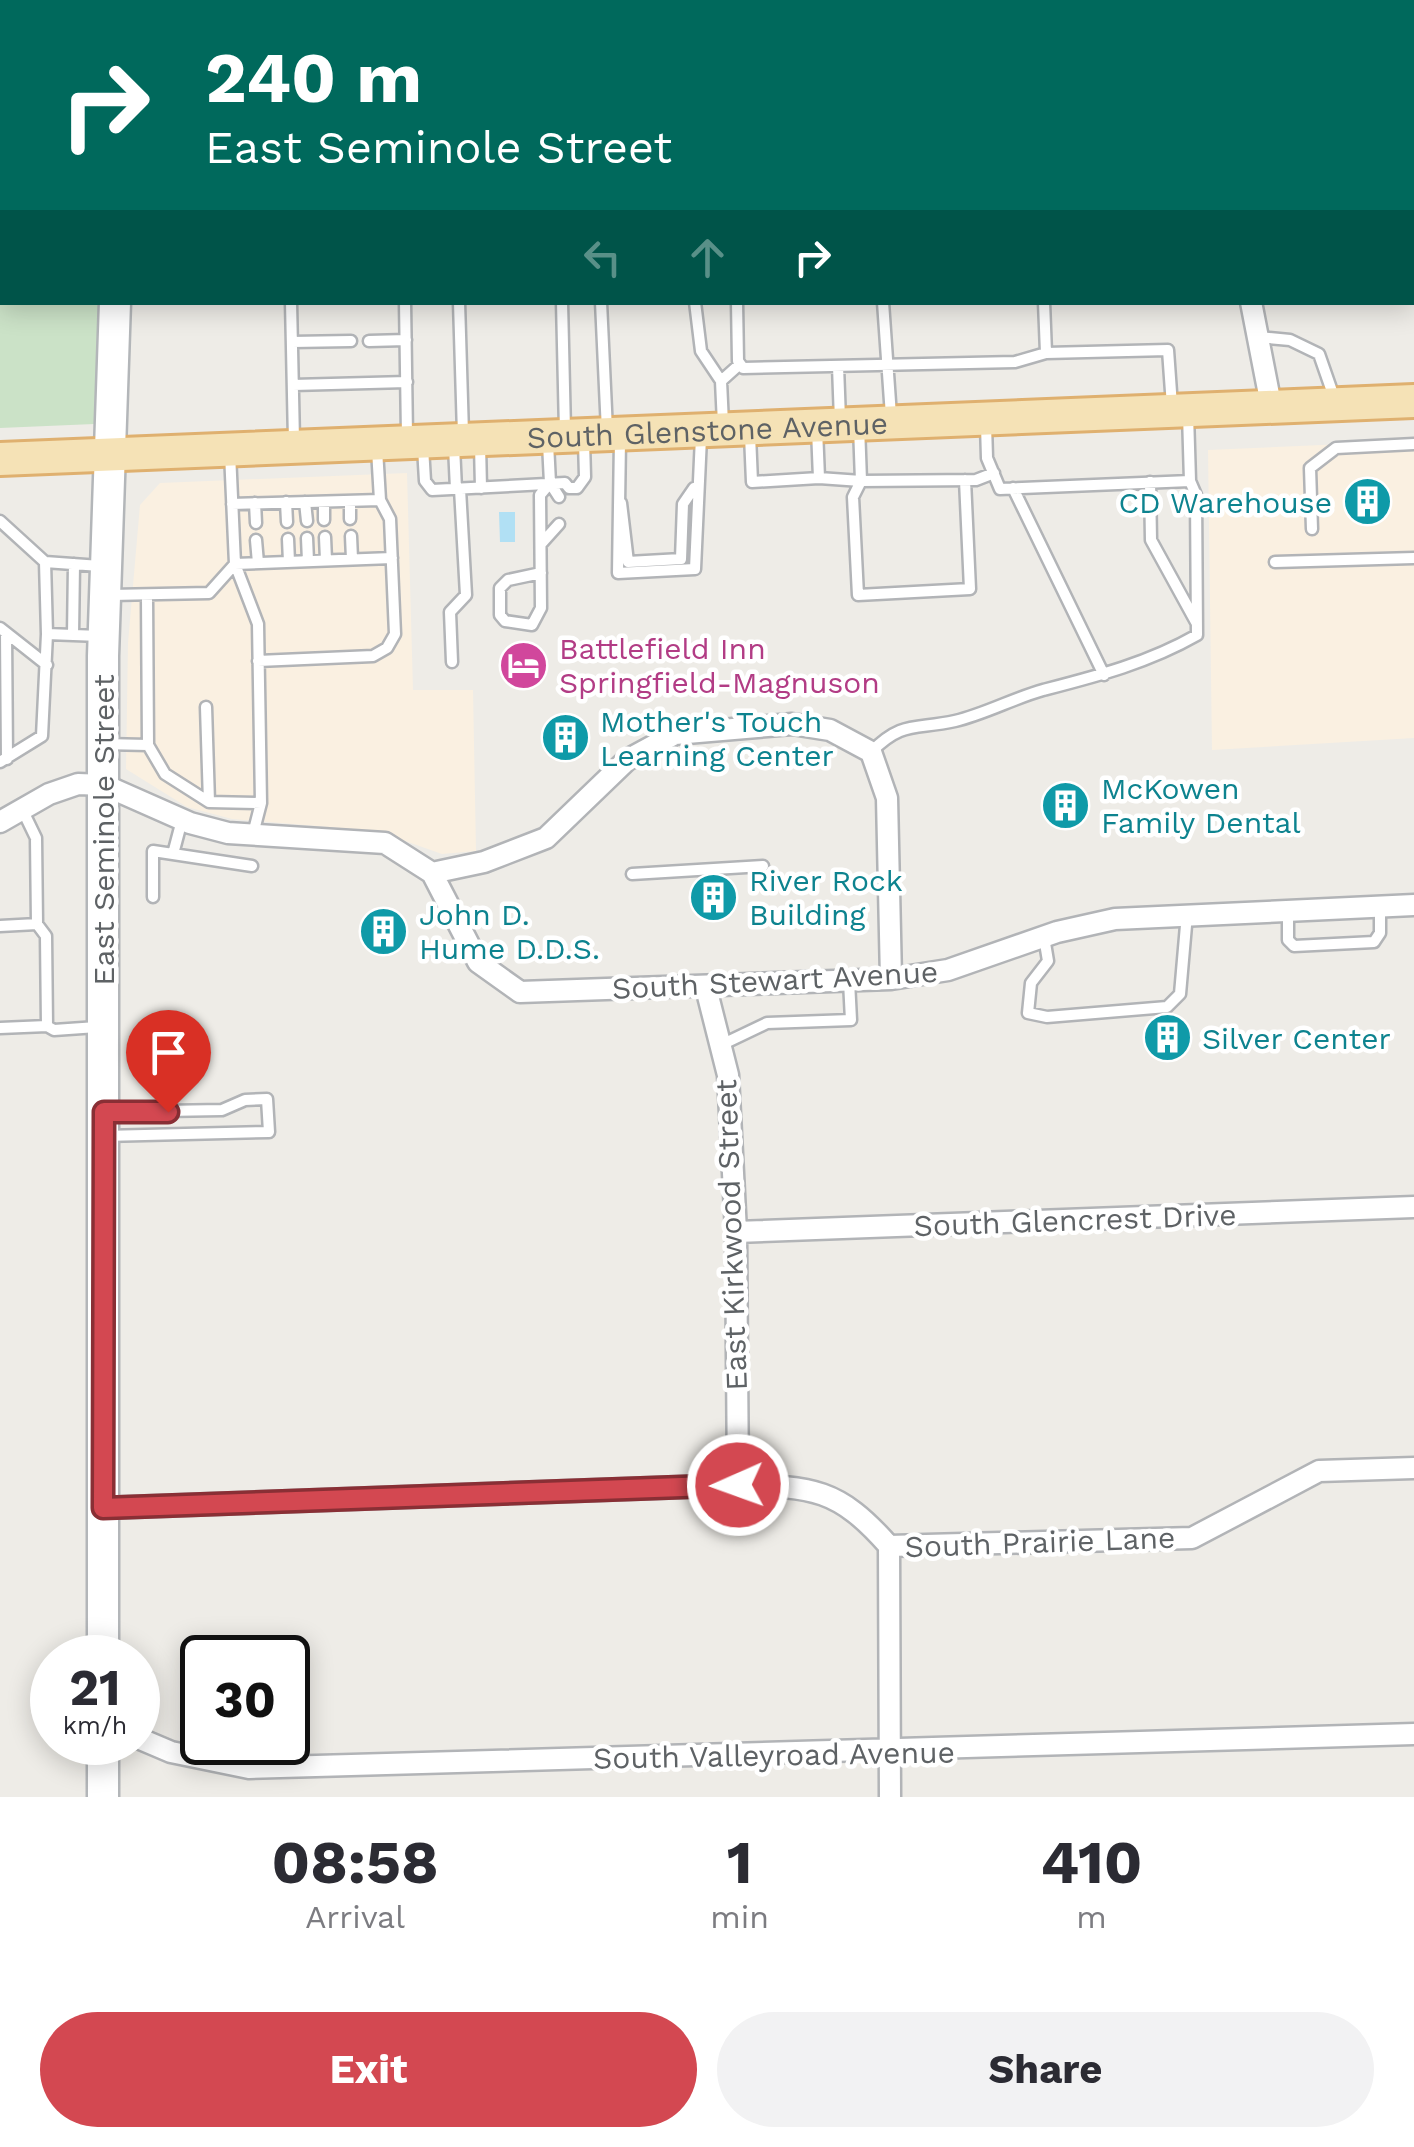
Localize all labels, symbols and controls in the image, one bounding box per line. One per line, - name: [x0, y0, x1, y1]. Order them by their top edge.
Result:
- text: 240 m: [205, 37, 422, 119]
- icon: right: [40, 40, 170, 170]
- text: East Seminole Street: [205, 121, 672, 174]
- icon: left: [575, 230, 630, 285]
- icon: ahead: [680, 230, 735, 285]
- icon: right: [785, 230, 840, 285]
- street label: South Glenstone Avenue: [526, 405, 889, 455]
- building icon: CD Warehouse: [1341, 476, 1393, 528]
- place label: CD Warehouse: [1118, 485, 1332, 520]
- place label: Battlefield Inn Springfield-Magnuson: [559, 631, 880, 700]
- hotel icon: Battlefield Inn Springfield-Magnuson: [498, 639, 550, 691]
- street label: East Seminole Street: [86, 674, 121, 986]
- place label: Mother's Touch Learning Center: [600, 704, 834, 773]
- building icon: Mother's Touch Learning Center: [539, 712, 591, 764]
- place label: McKowen Family Dental: [1101, 771, 1301, 840]
- building icon: McKowen Family Dental: [1040, 779, 1092, 831]
- place label: River Rock Building: [749, 863, 903, 932]
- building icon: River Rock Building: [688, 871, 740, 923]
- place label: John D. Hume D.D.S.: [419, 897, 600, 966]
- building icon: John D. Hume D.D.S.: [358, 905, 410, 957]
- street label: South Stewart Avenue: [611, 954, 939, 1006]
- pin: [126, 1010, 211, 1113]
- building icon: Silver Center: [1141, 1012, 1193, 1064]
- place label: Silver Center: [1202, 1021, 1391, 1056]
- icon: arrive: [141, 1025, 196, 1080]
- street label: East Kirkwood Street: [708, 1078, 754, 1391]
- street label: South Glencrest Drive: [913, 1197, 1237, 1243]
- position arrow: [686, 1433, 790, 1537]
- street label: South Prairie Lane: [904, 1520, 1176, 1564]
- speed limit sign: 30: [180, 1635, 310, 1765]
- text: 21: [69, 1658, 121, 1717]
- text: km/h: [63, 1711, 127, 1740]
- street label: South Valleyroad Avenue: [593, 1734, 955, 1776]
- text: 08:58: [272, 1827, 439, 1898]
- text: 1: [727, 1827, 753, 1898]
- text: 410: [1041, 1827, 1142, 1898]
- text: Arrival: [305, 1898, 405, 1936]
- text: min: [710, 1898, 769, 1936]
- text: m: [1076, 1898, 1107, 1936]
- button: Exit: [40, 2012, 697, 2127]
- button: Share: [717, 2012, 1374, 2127]

